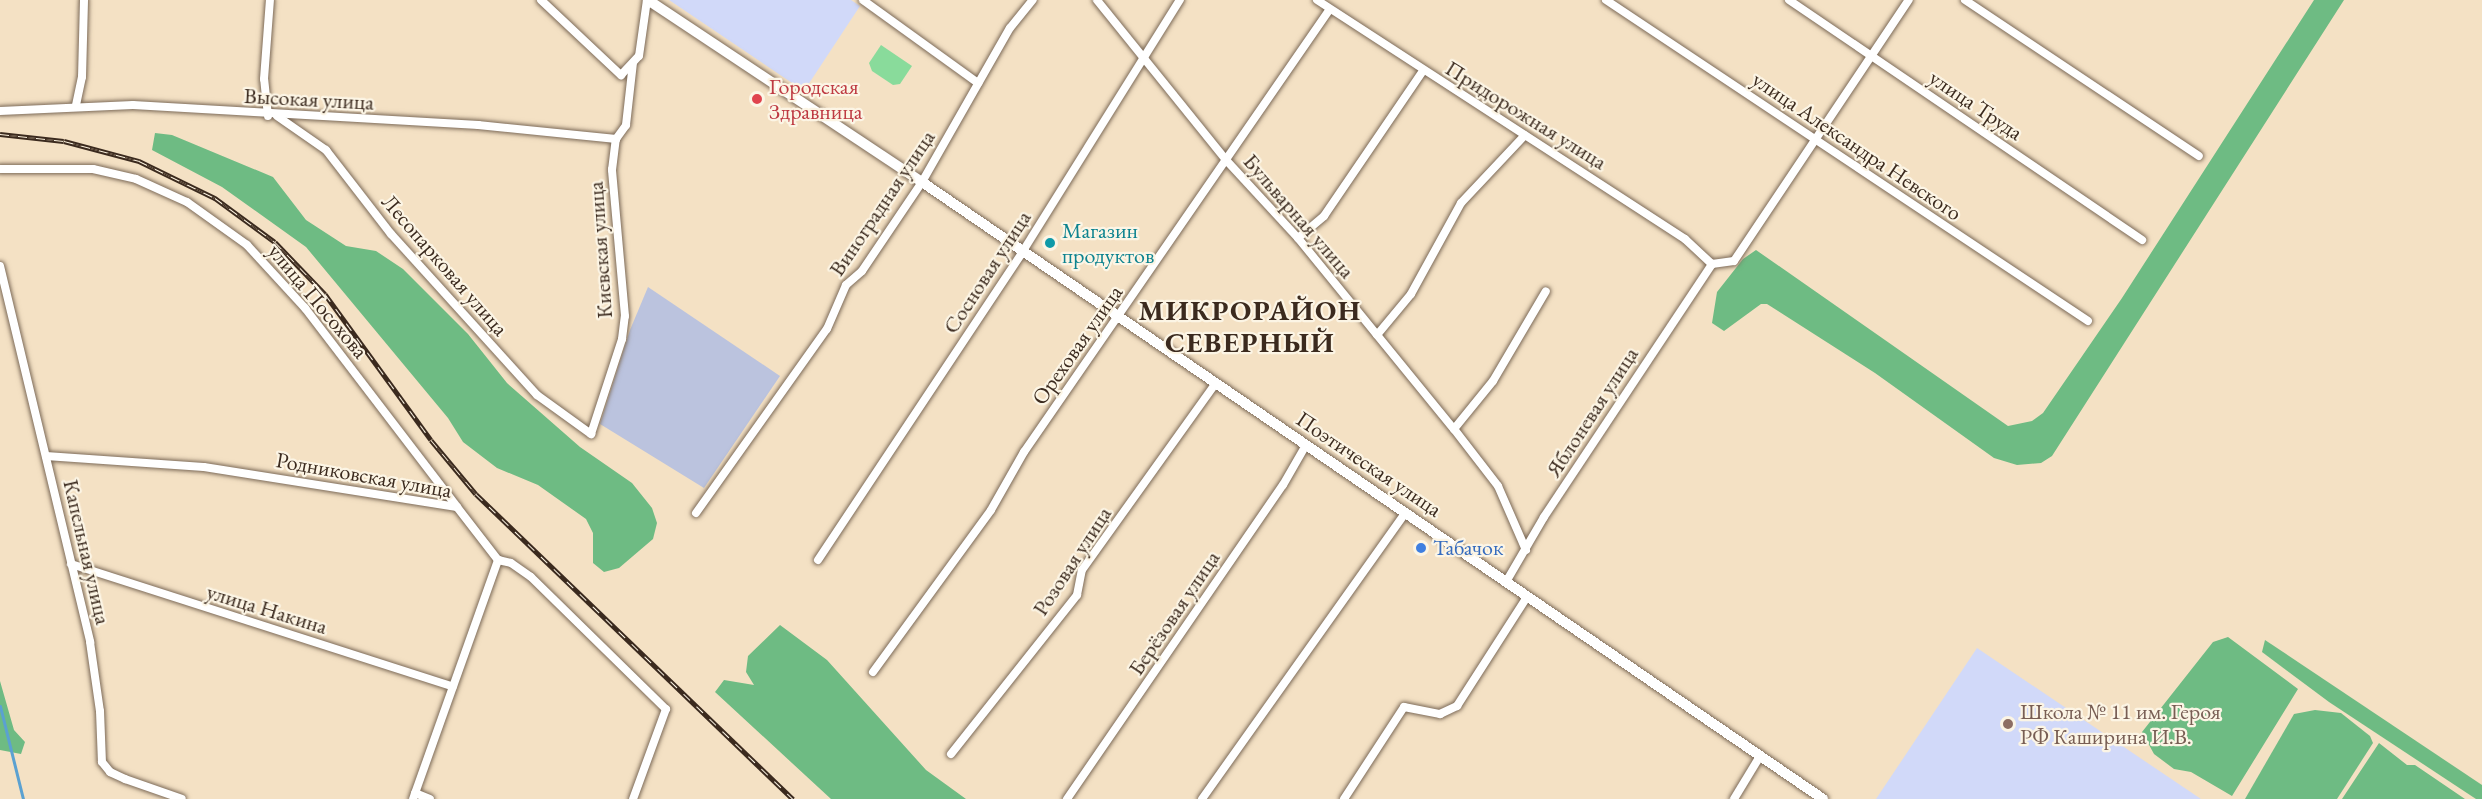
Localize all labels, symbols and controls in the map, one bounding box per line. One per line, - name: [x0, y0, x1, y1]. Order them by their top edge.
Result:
- street label: Придорожная улица: [1440, 55, 1612, 175]
- street label: улица Труда: [1924, 64, 2028, 146]
- street label: улица Александра Невского: [1747, 66, 1967, 226]
- place label: Городская Здравница: [769, 73, 862, 124]
- street label: Высокая улица: [243, 82, 375, 116]
- marker: Городская Здравница: [750, 92, 764, 106]
- street label: Виноградная улица: [823, 125, 941, 281]
- street label: Бульварная улица: [1238, 148, 1360, 284]
- street label: Киевская улица: [582, 181, 618, 319]
- street label: Лесопарковая улица: [376, 189, 514, 341]
- street label: Сосновая улица: [937, 206, 1037, 338]
- place label: Магазин продуктов: [1062, 217, 1154, 268]
- marker: Магазин продуктов: [1043, 236, 1057, 250]
- street label: улица Посохова: [262, 238, 374, 364]
- street label: Ореховая улица: [1026, 280, 1128, 410]
- district label: МИКРОРАЙОН СЕВЕРНЫЙ: [1138, 293, 1362, 359]
- street label: Яблоневая улица: [1540, 342, 1644, 482]
- street label: Поэтическая улица: [1291, 406, 1447, 522]
- street label: Родниковская улица: [274, 447, 454, 503]
- street label: Капельная улица: [57, 477, 117, 627]
- street label: Розовая улица: [1027, 502, 1117, 620]
- place label: Табачок: [1433, 535, 1503, 561]
- marker: Табачок: [1414, 541, 1428, 555]
- street label: Берёзовая улица: [1123, 546, 1225, 680]
- street label: улица Накина: [203, 578, 331, 640]
- place label: Школа № 11 им. Героя РФ Каширина И.В.: [2020, 698, 2221, 750]
- marker: Школа № 11 им. Героя РФ Каширина И.В.: [2001, 717, 2015, 731]

